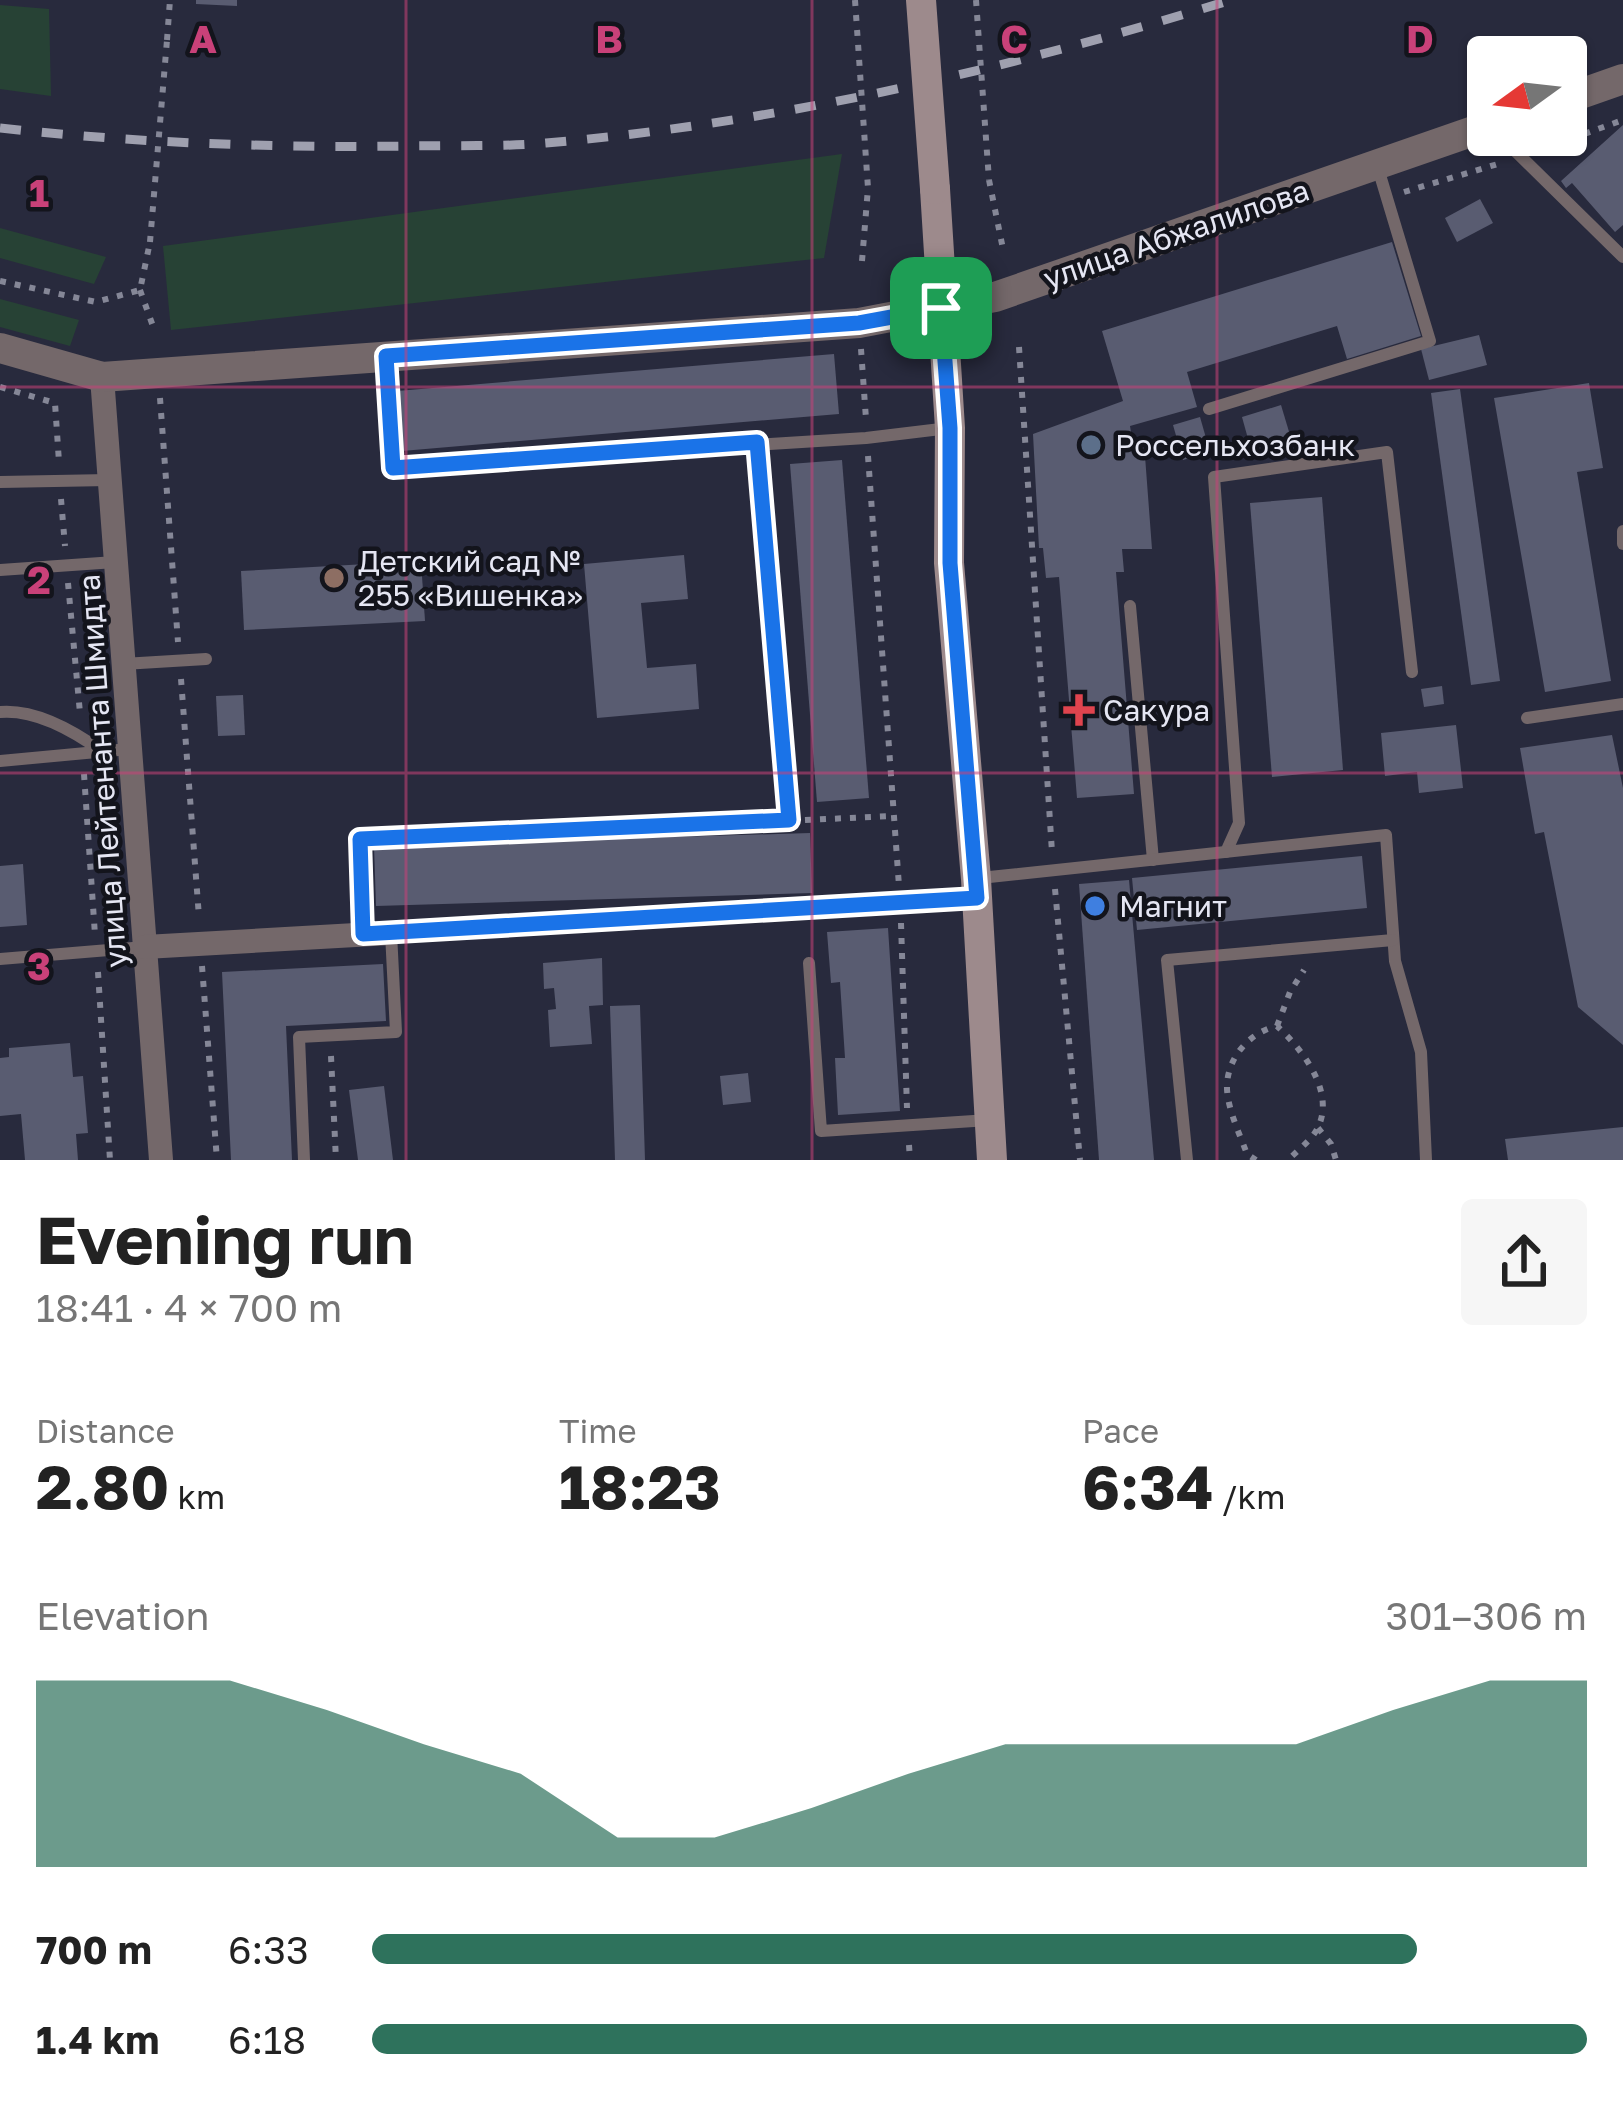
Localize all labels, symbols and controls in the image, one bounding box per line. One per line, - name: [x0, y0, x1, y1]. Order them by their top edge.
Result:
- text: A: [189, 15, 217, 62]
- text: B: [595, 15, 623, 62]
- text: C: [1000, 15, 1028, 62]
- text: D: [1406, 15, 1434, 62]
- north arrow: [1467, 36, 1587, 156]
- map controls: [1467, 36, 1587, 156]
- text: 1: [29, 169, 49, 216]
- street label: улица Абжалилова: [1039, 172, 1313, 296]
- pin: [890, 257, 992, 359]
- icon: arrive: [908, 275, 974, 341]
- place label: Россельхозбанк: [1115, 427, 1355, 463]
- marker: Россельхозбанк: [1078, 432, 1104, 458]
- place label: Детский сад № 255 «Вишенка»: [358, 543, 583, 613]
- text: 2: [27, 556, 51, 603]
- marker: Детский сад № 255 «Вишенка»: [321, 565, 347, 591]
- street label: улица Лейтенанта Шмидта: [70, 573, 134, 969]
- place label: Сакура: [1103, 692, 1210, 728]
- marker: Сакура: [1066, 697, 1092, 723]
- place label: Магнит: [1119, 888, 1227, 924]
- marker: Магнит: [1082, 893, 1108, 919]
- text: 3: [27, 942, 51, 989]
- text: Evening run: [36, 1199, 414, 1279]
- button: share: [1461, 1199, 1587, 1325]
- text: 18:41 · 4 × 700 m: [36, 1284, 342, 1331]
- text: Distance: [36, 1411, 175, 1450]
- text: Time: [559, 1411, 637, 1450]
- text: Pace: [1082, 1411, 1159, 1450]
- text: 2.80: [36, 1450, 169, 1522]
- text: 18:23: [559, 1450, 721, 1522]
- text: 6:34: [1082, 1450, 1213, 1522]
- text: km: [169, 1477, 225, 1516]
- text: /km: [1213, 1477, 1285, 1516]
- text: Elevation: [36, 1592, 209, 1639]
- text: 301–306 m: [1386, 1592, 1587, 1639]
- text: 700 m: [36, 1926, 152, 1973]
- text: 6:33: [228, 1926, 309, 1973]
- text: 1.4 km: [36, 2016, 159, 2063]
- text: 6:18: [228, 2016, 306, 2063]

